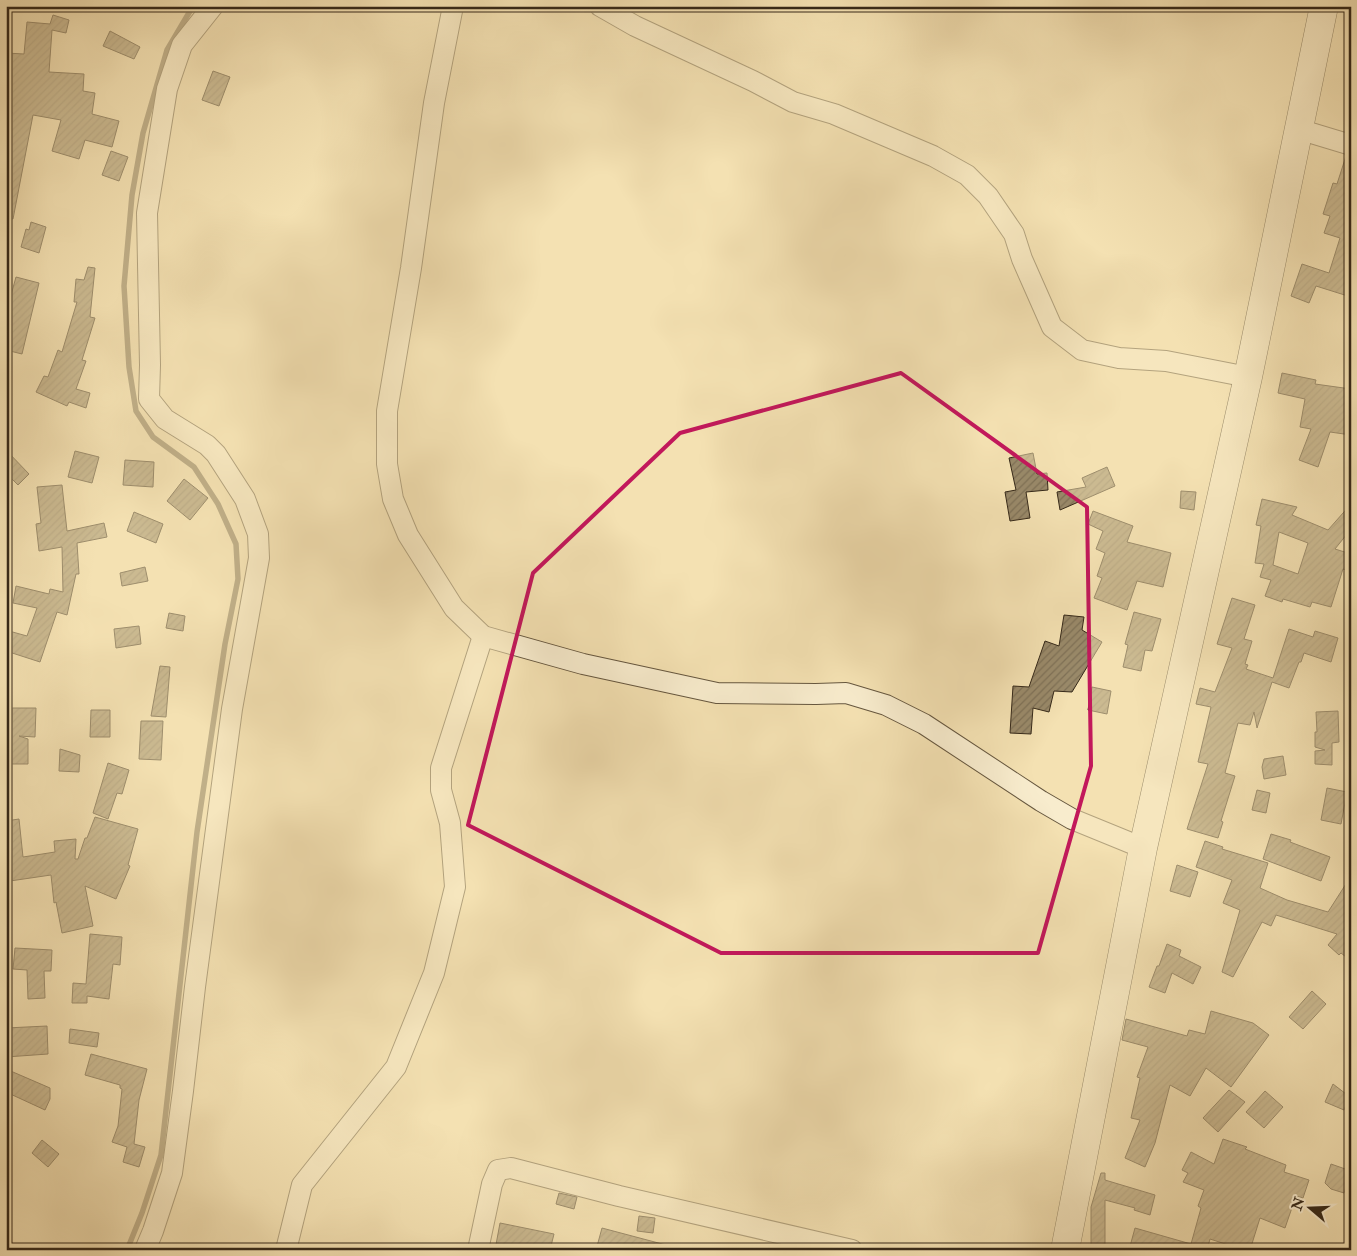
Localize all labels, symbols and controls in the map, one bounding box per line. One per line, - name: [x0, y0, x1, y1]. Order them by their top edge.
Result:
- north arrow: [1284, 1184, 1334, 1234]
- text: N: [1288, 1195, 1308, 1214]

